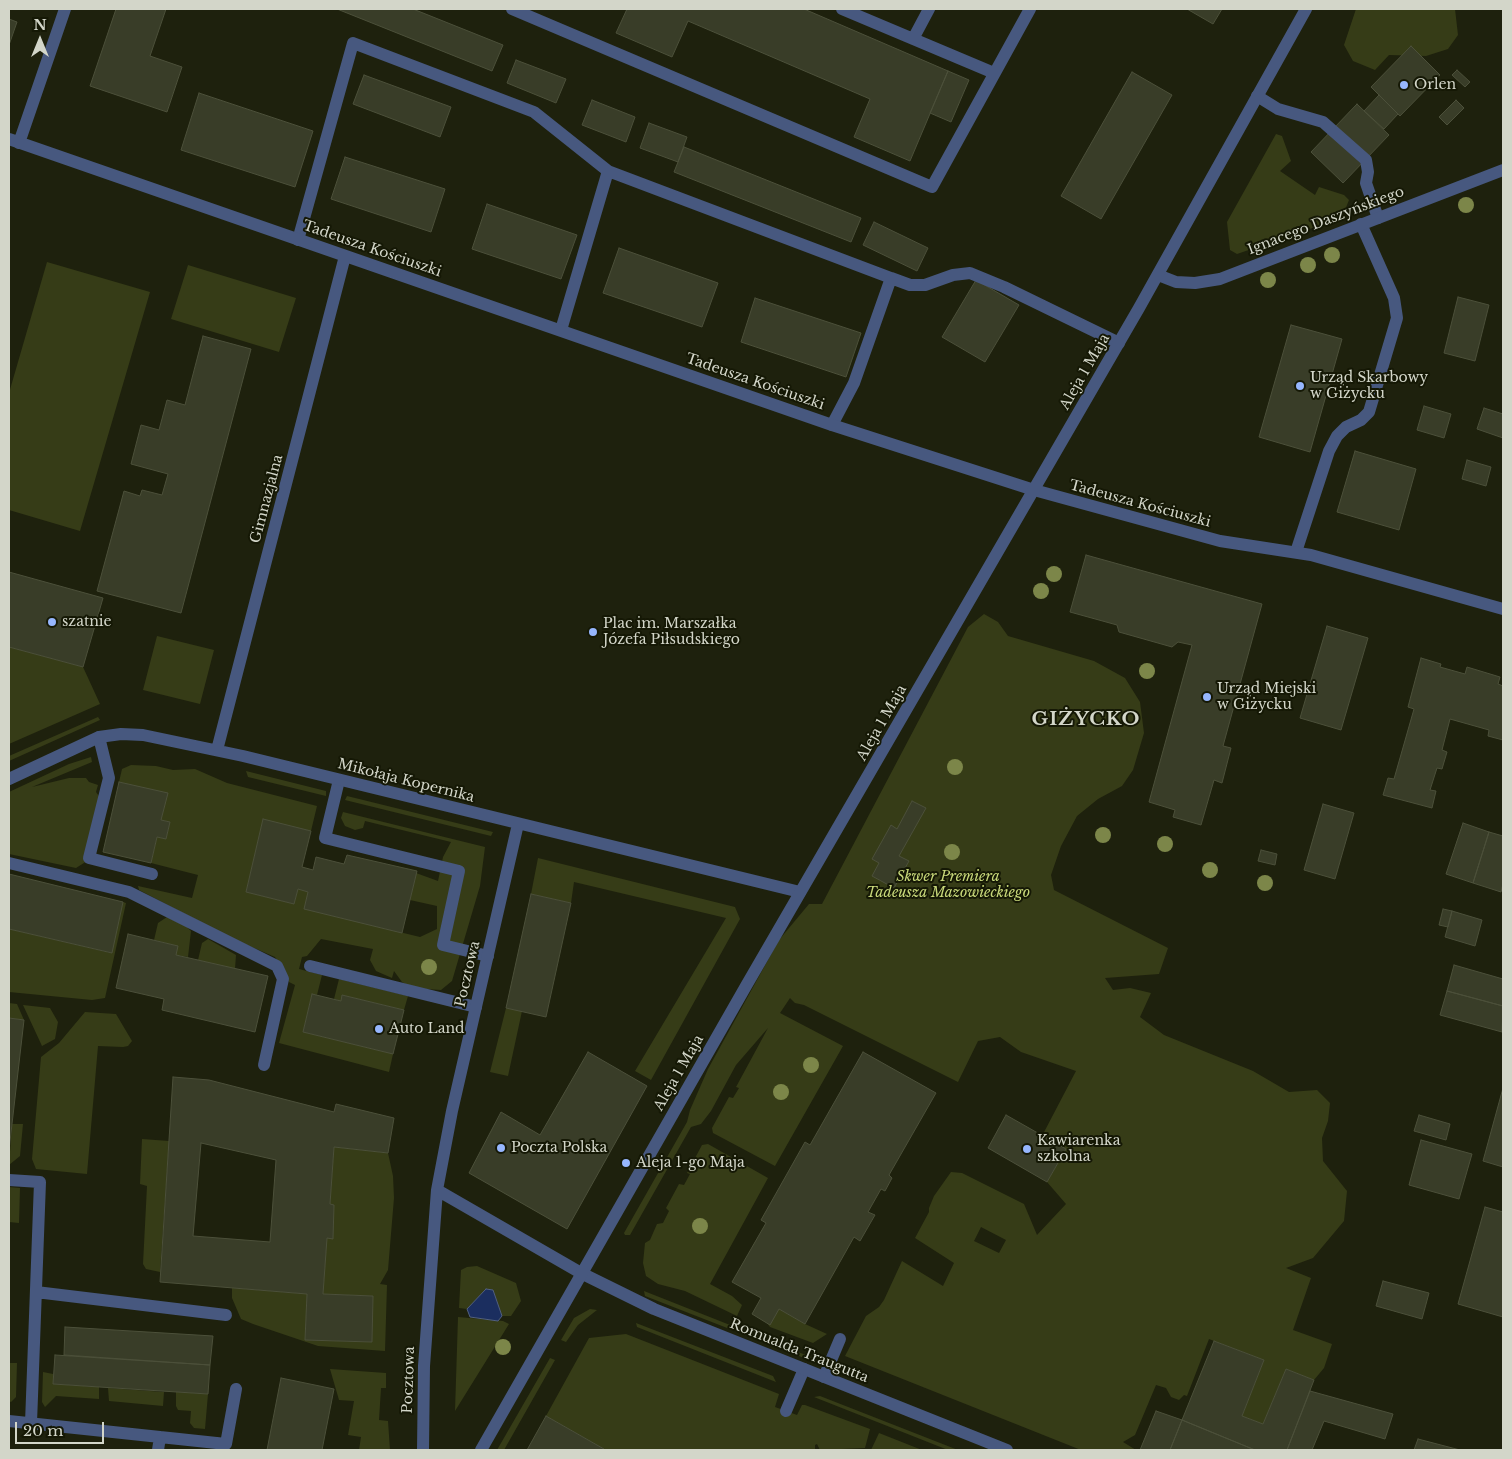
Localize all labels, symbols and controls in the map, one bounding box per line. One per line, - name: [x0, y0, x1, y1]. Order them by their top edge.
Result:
- north arrow: [15, 15, 65, 65]
- text: N: [33, 16, 47, 34]
- place label: Orlen: [1414, 77, 1456, 93]
- marker: Orlen: [1398, 79, 1410, 91]
- street label: Ignacego Daszyńskiego: [1245, 183, 1407, 259]
- street label: Tadeusza Kościuszki: [300, 217, 444, 281]
- street label: Aleja 1 Maja: [1057, 331, 1113, 413]
- street label: Tadeusza Kościuszki: [683, 350, 827, 414]
- place label: Urząd Skarbowy w Giżycku: [1310, 370, 1428, 402]
- marker: Urząd Skarbowy w Giżycku: [1294, 380, 1306, 392]
- street label: Gimnazjalna: [247, 453, 287, 545]
- street label: Tadeusza Kościuszki: [1068, 477, 1212, 531]
- place label: szatnie: [62, 614, 112, 630]
- marker: szatnie: [46, 616, 58, 628]
- place label: Plac im. Marszałka Józefa Piłsudskiego: [603, 616, 740, 648]
- marker: Plac im. Marszałka Józefa Piłsudskiego: [587, 626, 599, 638]
- place label: Urząd Miejski w Giżycku: [1217, 681, 1316, 714]
- street label: Aleja 1 Maja: [854, 682, 910, 764]
- marker: Urząd Miejski w Giżycku: [1201, 691, 1213, 703]
- district label: GIŻYCKO: [1031, 709, 1141, 731]
- street label: Mikołaja Kopernika: [336, 756, 476, 806]
- park label: Skwer Premiera Tadeusza Mazowieckiego: [866, 869, 1030, 902]
- street label: Pocztowa: [452, 939, 484, 1009]
- place label: Auto Land: [389, 1021, 465, 1037]
- marker: Auto Land: [373, 1023, 385, 1035]
- street label: Aleja 1 Maja: [651, 1032, 707, 1114]
- place label: Kawiarenka szkolna: [1037, 1133, 1120, 1166]
- place label: Poczta Polska: [511, 1140, 607, 1156]
- marker: Poczta Polska: [495, 1142, 507, 1154]
- marker: Kawiarenka szkolna: [1021, 1143, 1033, 1155]
- place label: Aleja 1-go Maja: [636, 1155, 745, 1171]
- marker: Aleja 1-go Maja: [620, 1157, 632, 1169]
- street label: Romualda Traugutta: [727, 1315, 871, 1387]
- street label: Pocztowa: [399, 1346, 419, 1414]
- scale bar: [18, 1412, 106, 1444]
- text: 20 m: [23, 1421, 63, 1440]

